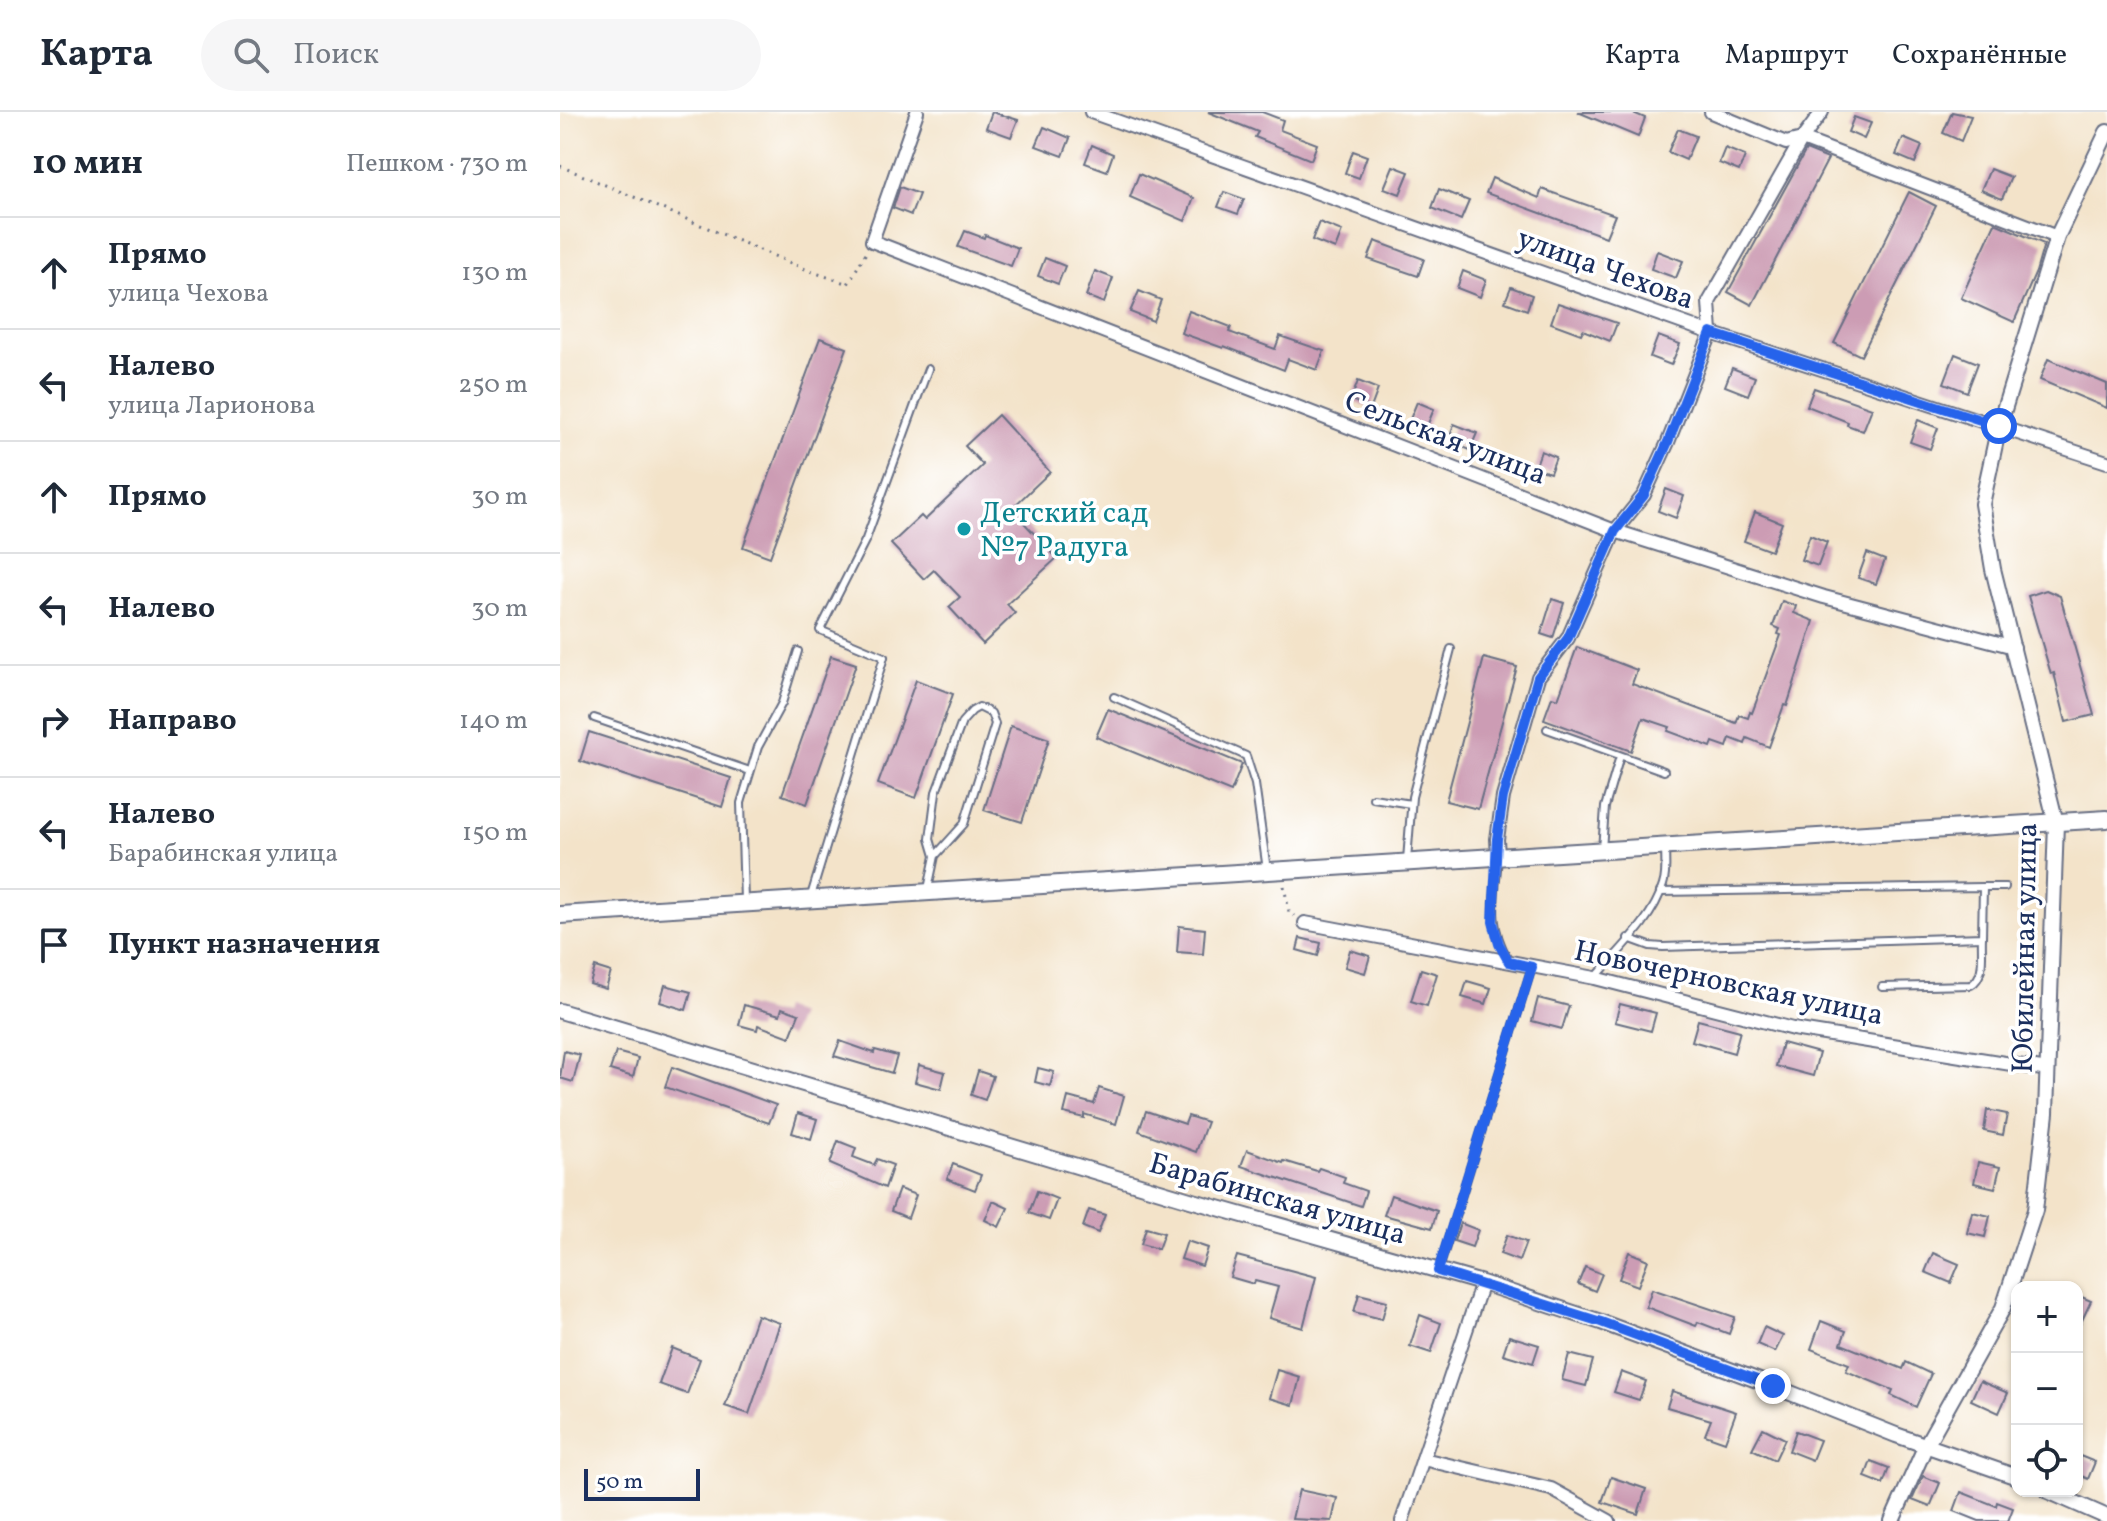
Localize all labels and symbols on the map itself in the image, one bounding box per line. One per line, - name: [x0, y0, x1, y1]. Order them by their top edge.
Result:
- street label: улица Чехова: [1511, 218, 1700, 321]
- street label: Сельская улица: [1338, 381, 1552, 497]
- route start: [1981, 408, 2017, 444]
- place label: Детский сад №7 Радуга: [980, 493, 1148, 569]
- marker: Детский сад №7 Радуга: [955, 520, 973, 538]
- street label: Юбилейная улица: [2003, 822, 2049, 1074]
- street label: Новочерновская улица: [1570, 931, 1887, 1037]
- street label: Барабинская улица: [1144, 1143, 1411, 1257]
- route end: [1755, 1368, 1791, 1404]
- scale bar: [584, 1465, 700, 1501]

